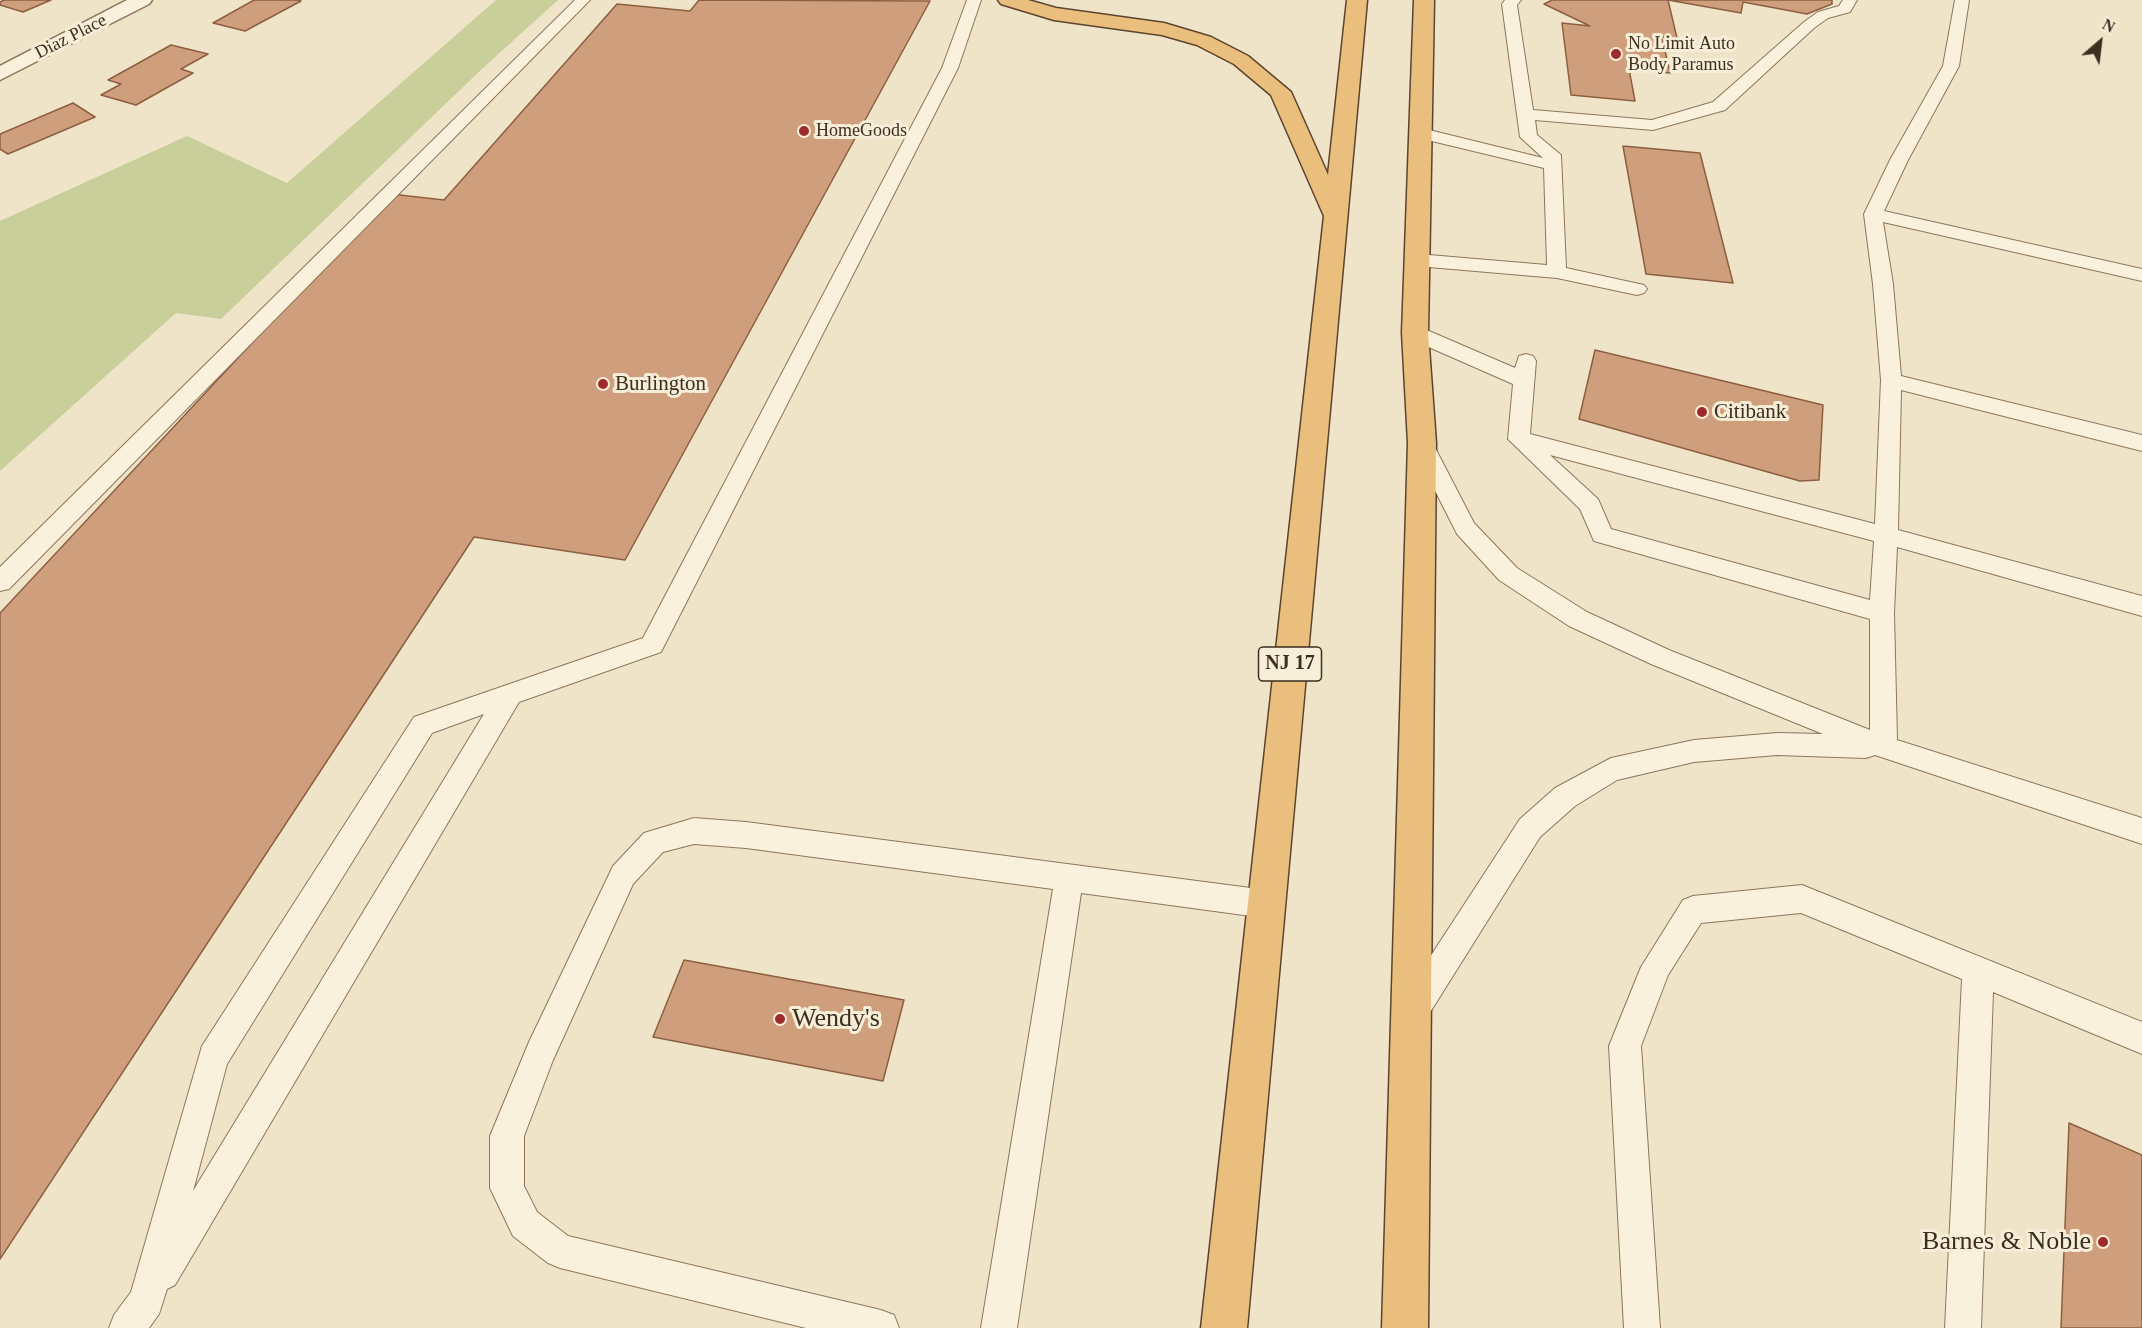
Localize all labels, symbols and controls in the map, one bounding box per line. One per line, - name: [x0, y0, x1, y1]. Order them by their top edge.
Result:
- street label: Diaz Place: [32, 10, 110, 64]
- north arrow: [2070, 12, 2130, 72]
- text: N: [2100, 15, 2118, 36]
- place label: No Limit Auto Body Paramus: [1628, 33, 1735, 76]
- marker: No Limit Auto Body Paramus: [1609, 47, 1623, 61]
- place label: HomeGoods: [816, 120, 907, 142]
- marker: HomeGoods: [797, 124, 811, 138]
- place label: Burlington: [615, 371, 706, 397]
- marker: Burlington: [596, 377, 610, 391]
- place label: Citibank: [1714, 399, 1786, 425]
- marker: Citibank: [1695, 405, 1709, 419]
- road number: NJ 17: [1258, 647, 1322, 681]
- place label: Wendy's: [792, 1003, 880, 1035]
- marker: Wendy's: [773, 1012, 787, 1026]
- place label: Barnes & Noble: [1922, 1226, 2091, 1258]
- marker: Barnes & Noble: [2096, 1235, 2110, 1249]

